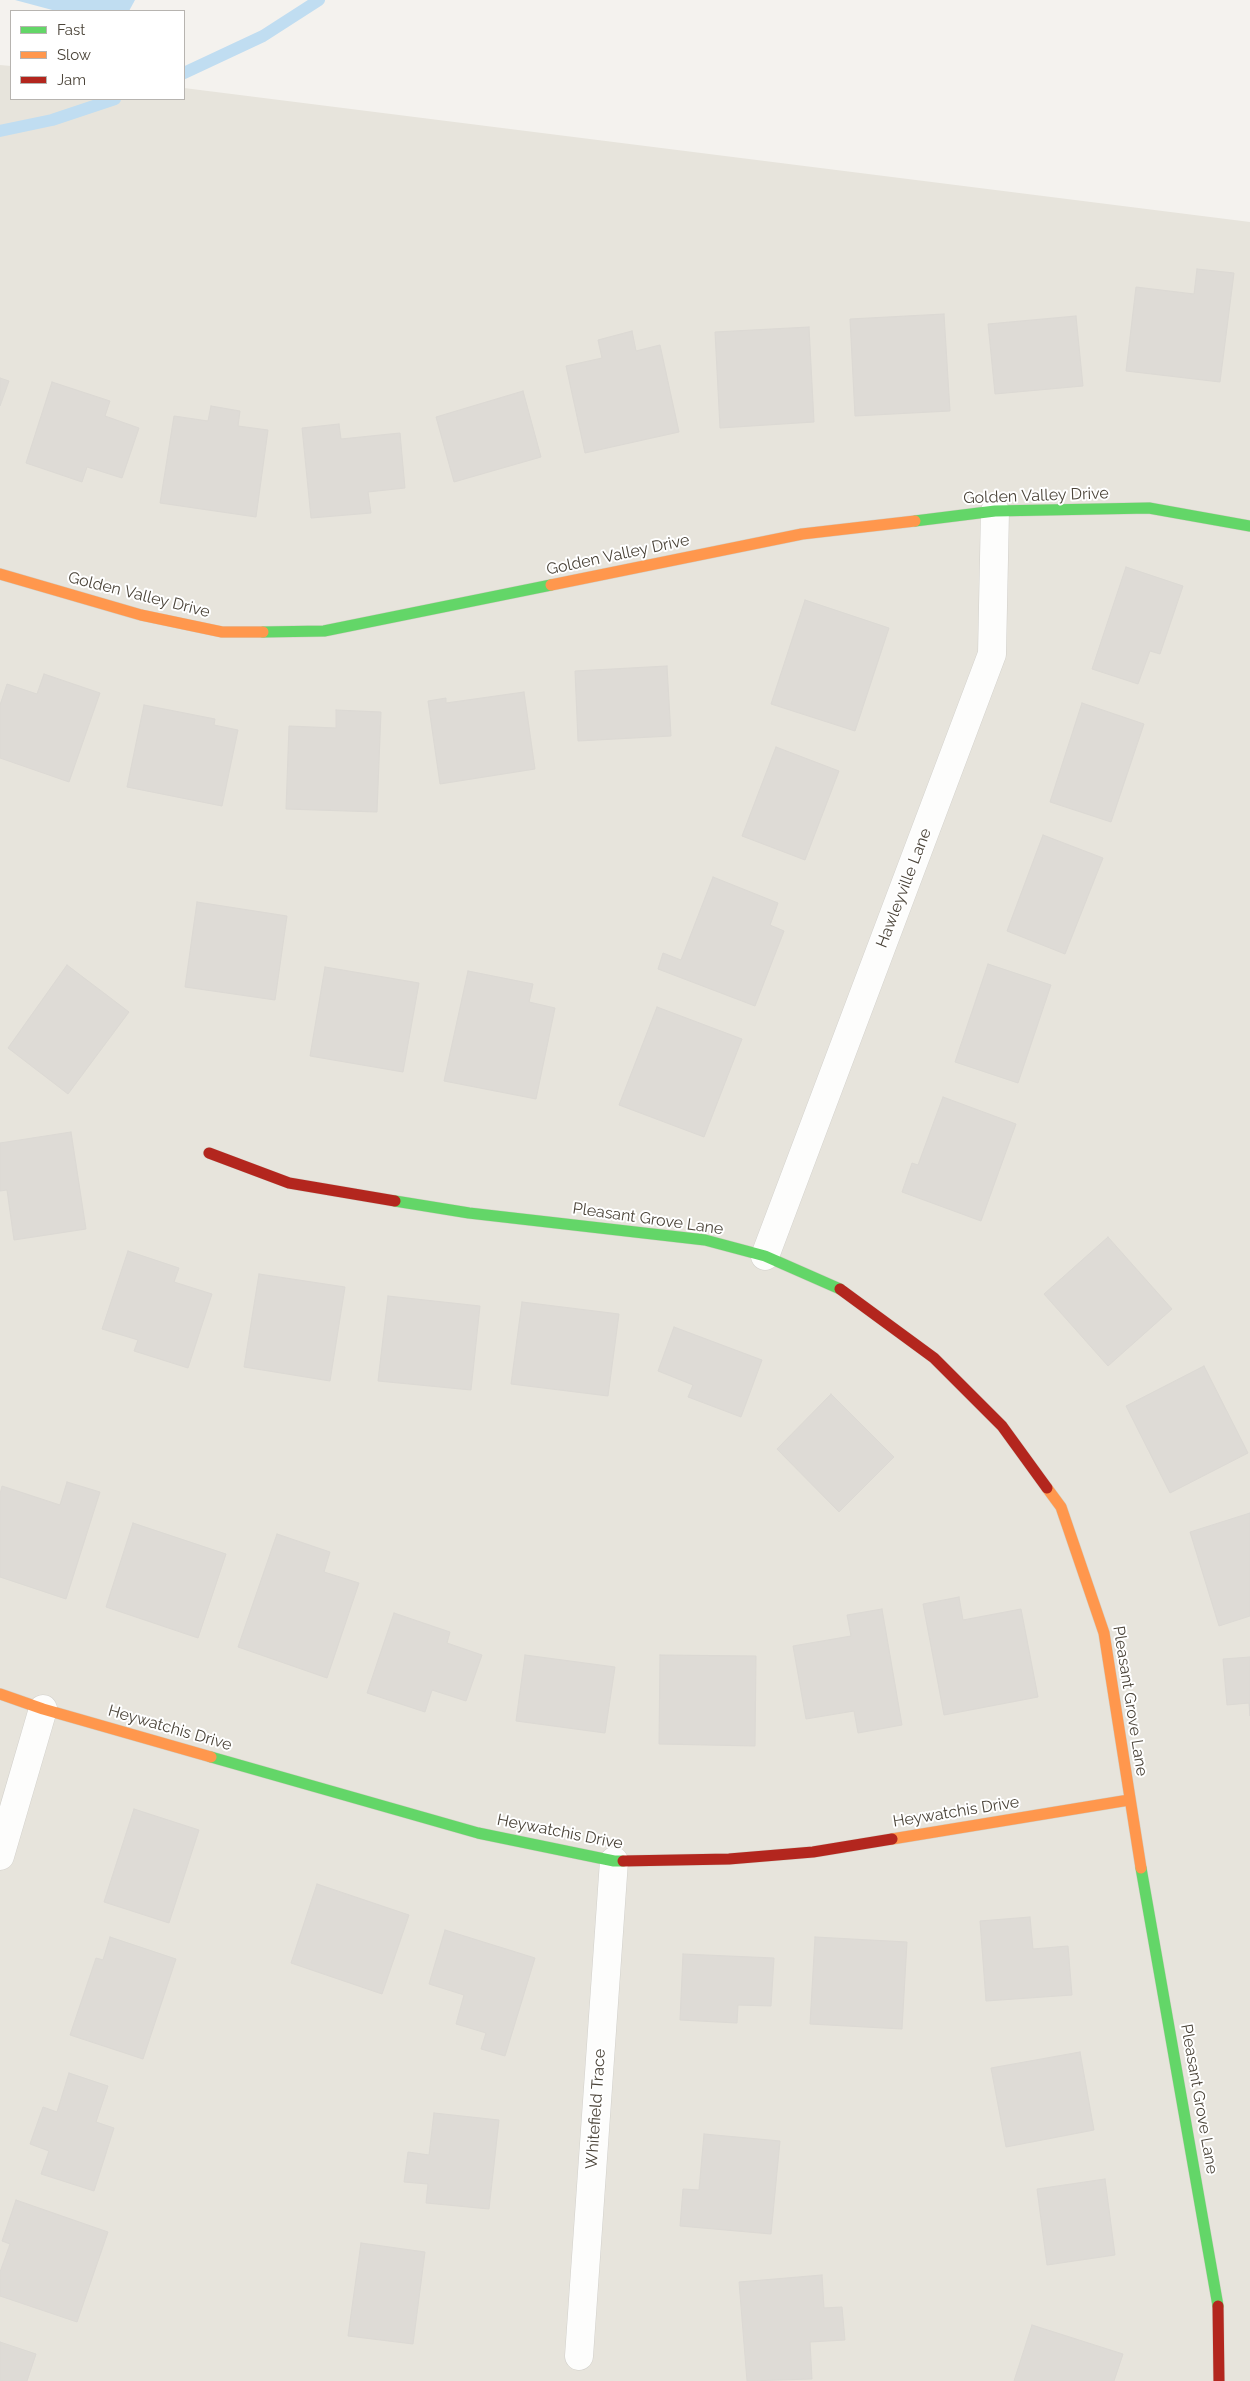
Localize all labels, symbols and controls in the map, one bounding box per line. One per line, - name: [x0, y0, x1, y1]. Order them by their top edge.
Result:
- legend: [10, 10, 185, 100]
- text: Fast: [57, 21, 85, 39]
- text: Slow: [57, 46, 91, 64]
- text: Jam: [57, 71, 86, 89]
- street label: Golden Valley Drive: [963, 484, 1109, 508]
- street label: Golden Valley Drive: [545, 530, 691, 580]
- street label: Golden Valley Drive: [66, 568, 212, 622]
- street label: Hawleyville Lane: [872, 826, 936, 950]
- street label: Pleasant Grove Lane: [571, 1199, 725, 1239]
- street label: Pleasant Grove Lane: [1109, 1624, 1151, 1778]
- street label: Heywatchis Drive: [106, 1701, 234, 1755]
- street label: Heywatchis Drive: [891, 1793, 1021, 1831]
- street label: Heywatchis Drive: [495, 1810, 625, 1854]
- street label: Pleasant Grove Lane: [1176, 2022, 1222, 2176]
- street label: Whitefield Trace: [582, 2048, 610, 2170]

